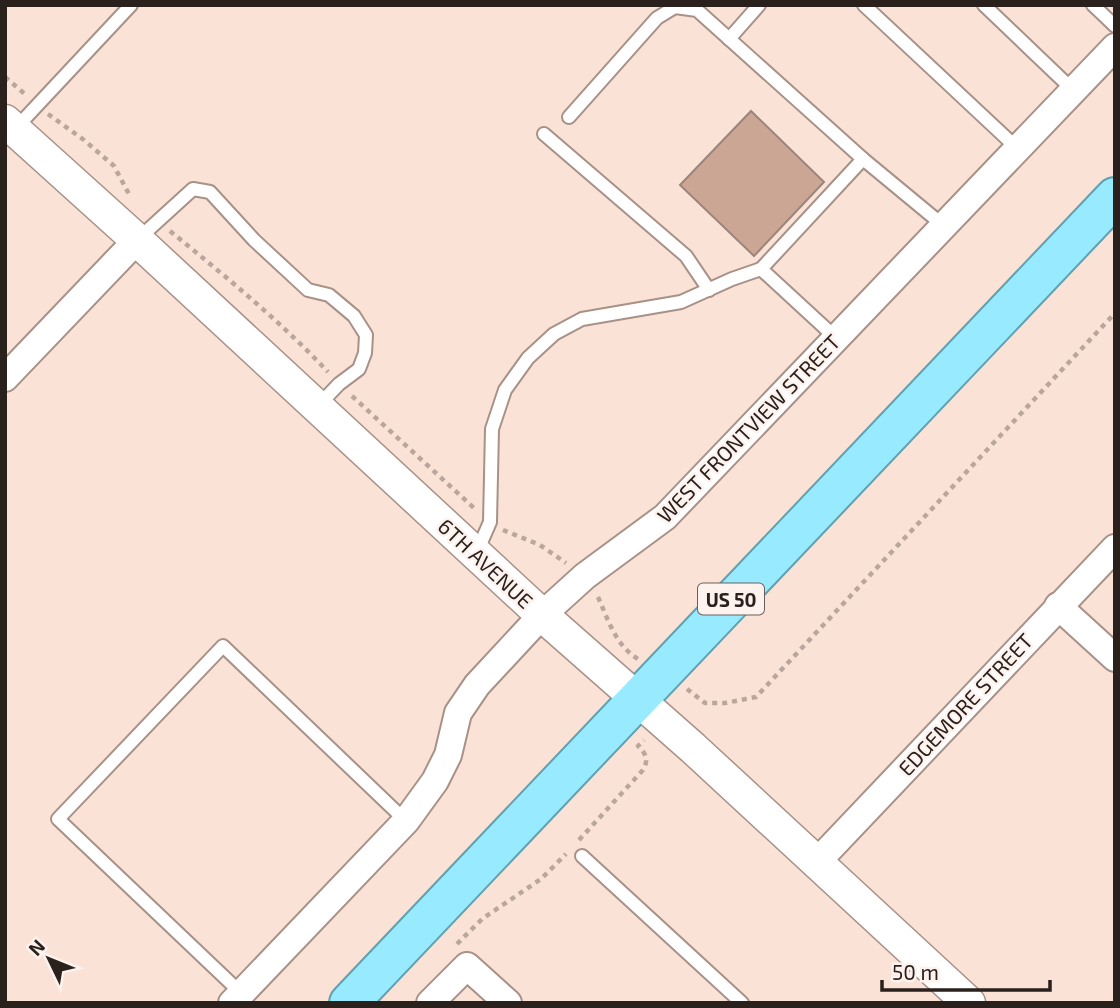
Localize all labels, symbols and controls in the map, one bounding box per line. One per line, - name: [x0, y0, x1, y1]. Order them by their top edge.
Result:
- street label: WEST FRONTVIEW STREET: [651, 329, 845, 527]
- street label: 6TH AVENUE: [434, 513, 538, 613]
- road number: US 50: [698, 584, 764, 614]
- street label: EDGEMORE STREET: [893, 628, 1037, 780]
- north arrow: [14, 924, 84, 994]
- text: N: [23, 934, 49, 960]
- scale bar: [882, 948, 1050, 992]
- text: 50 m: [892, 959, 939, 984]

